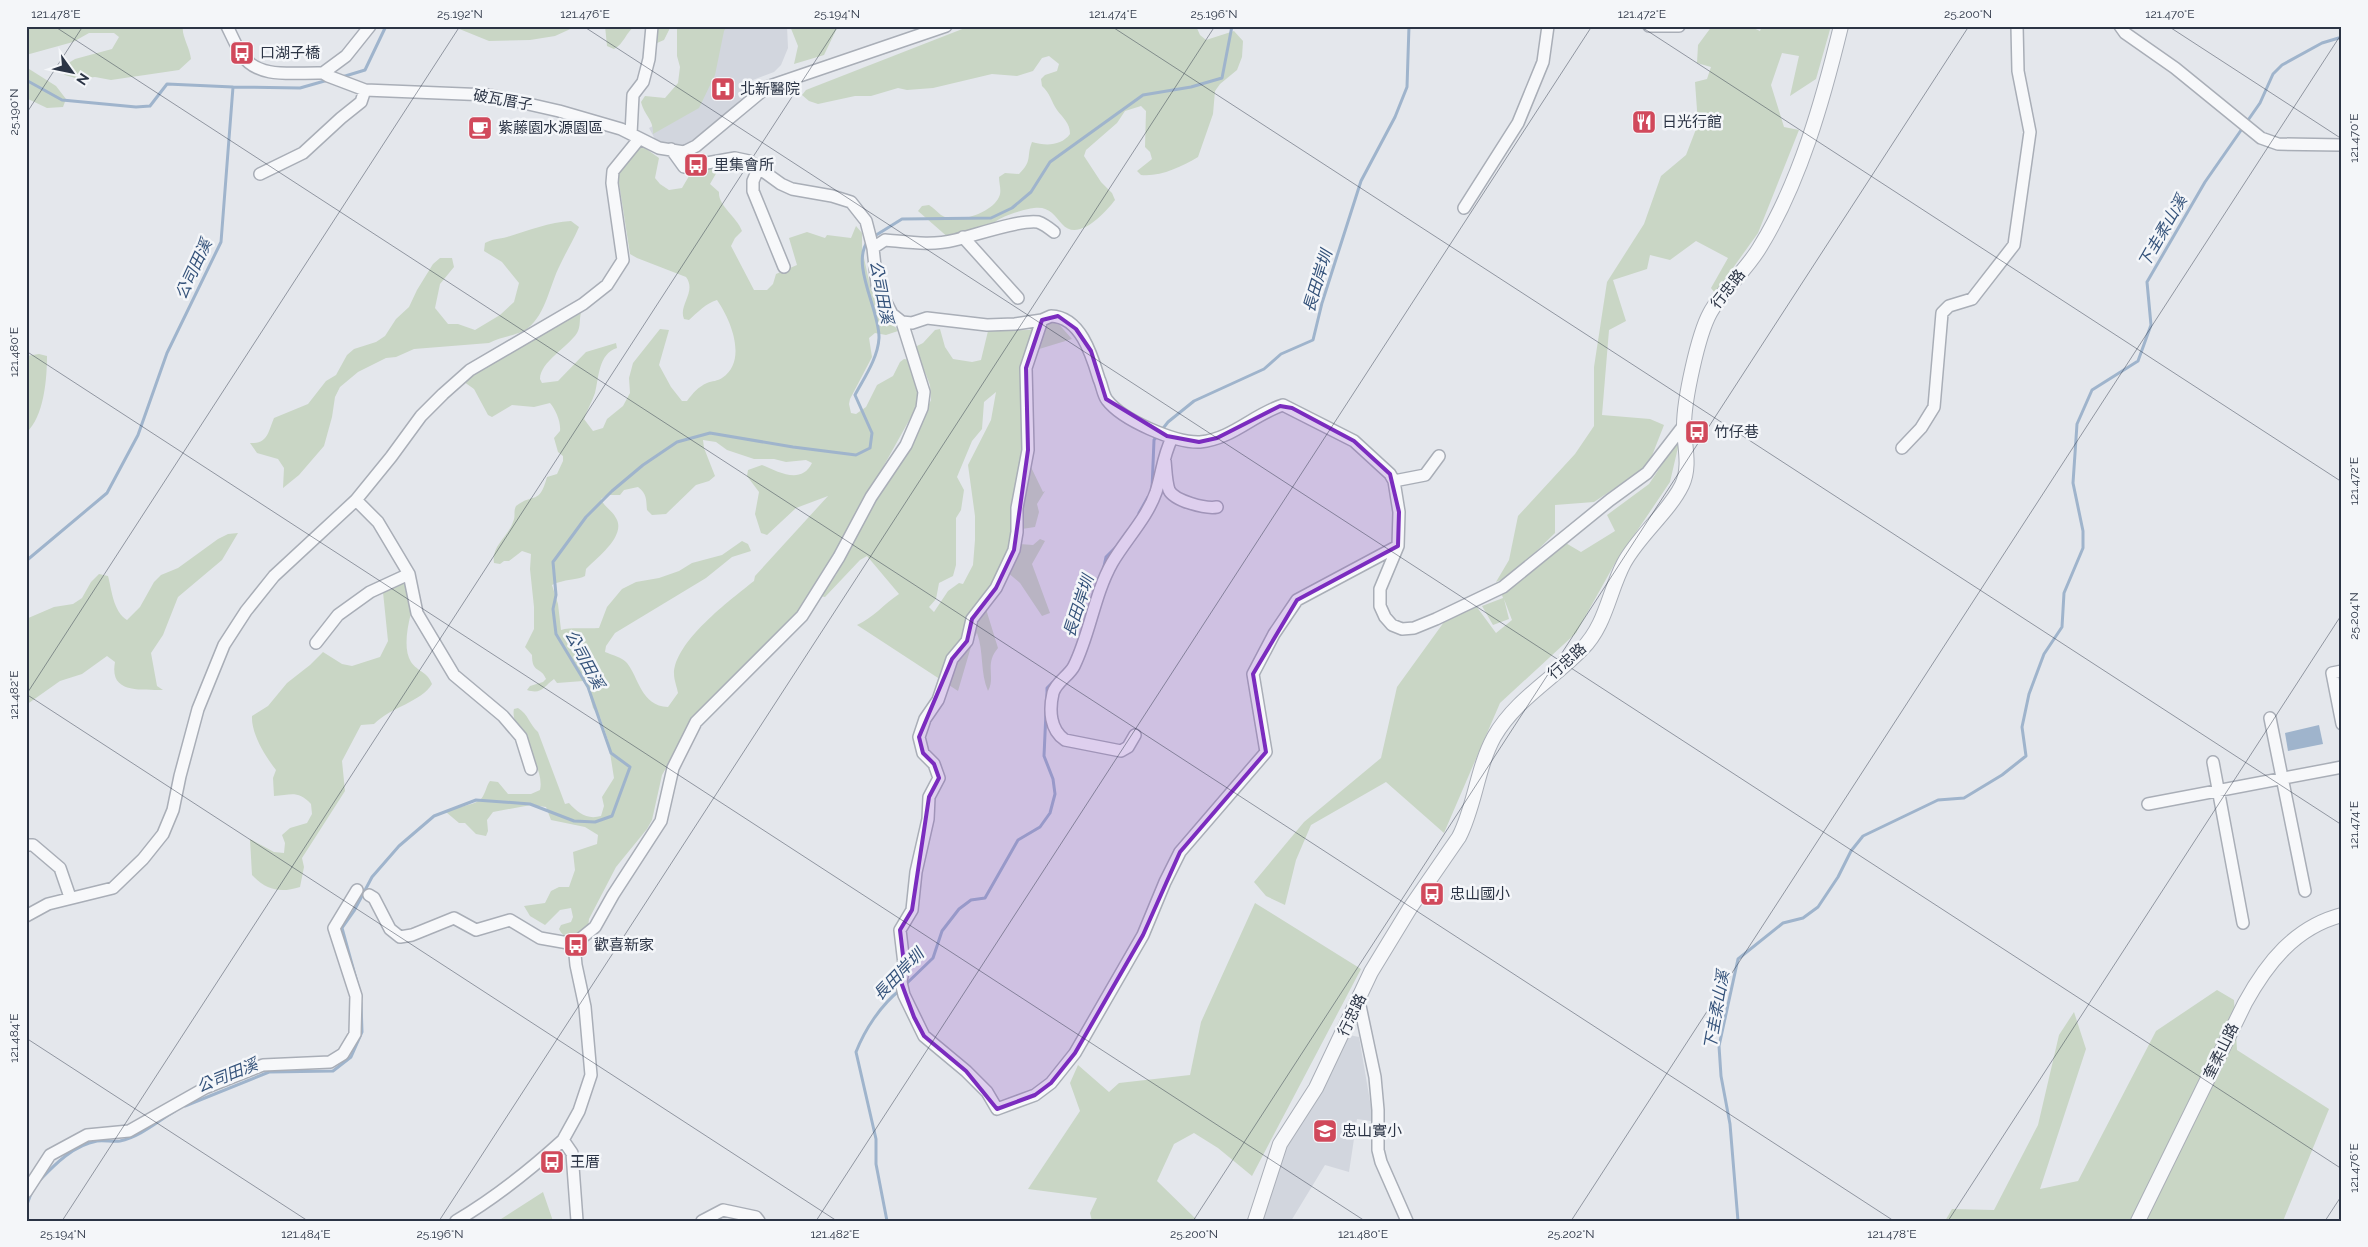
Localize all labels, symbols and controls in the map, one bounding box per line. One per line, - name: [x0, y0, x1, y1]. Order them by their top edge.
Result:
- text: 121.478°E: [31, 7, 81, 21]
- text: 25.192°N: [437, 7, 483, 21]
- text: 121.476°E: [560, 7, 610, 21]
- text: 25.194°N: [814, 7, 860, 21]
- text: 121.474°E: [1089, 7, 1137, 21]
- text: 25.196°N: [1191, 7, 1237, 21]
- text: 121.472°E: [1618, 7, 1666, 21]
- text: 25.200°N: [1944, 7, 1992, 21]
- text: 121.470°E: [2145, 7, 2195, 21]
- bus stop icon: 口湖子橋: [229, 40, 255, 66]
- place label: 口湖子橋: [260, 44, 320, 62]
- north arrow: [48, 48, 98, 98]
- text: N: [73, 70, 93, 88]
- hospital icon: 北新醫院: [710, 76, 736, 102]
- place label: 北新醫院: [740, 80, 800, 98]
- street label: 破瓦厝子: [472, 86, 534, 114]
- text: 25.190°N: [7, 89, 21, 135]
- restaurant icon: 日光行館: [1631, 109, 1657, 135]
- place label: 日光行館: [1662, 113, 1722, 131]
- text: 121.470°E: [2347, 113, 2361, 163]
- cafe icon: 紫藤園水源園區: [467, 115, 493, 141]
- place label: 紫藤園水源園區: [498, 119, 603, 137]
- bus stop icon: 里集會所: [683, 152, 709, 178]
- place label: 里集會所: [714, 156, 774, 174]
- water label: 下圭柔山溪: [2134, 190, 2192, 271]
- water label: 公司田溪: [171, 234, 216, 302]
- water label: 長田岸圳: [1299, 246, 1337, 315]
- water label: 公司田溪: [866, 259, 897, 327]
- street label: 行忠路: [1707, 266, 1749, 312]
- text: 121.480°E: [7, 327, 21, 377]
- bus stop icon: 竹仔巷: [1684, 419, 1710, 445]
- place label: 竹仔巷: [1714, 423, 1759, 441]
- text: 121.472°E: [2347, 457, 2361, 505]
- water label: 長田岸圳: [1060, 571, 1098, 640]
- text: 25.204°N: [2347, 592, 2361, 640]
- water label: 公司田溪: [561, 627, 609, 694]
- street label: 行忠路: [1544, 639, 1590, 683]
- text: 121.482°E: [7, 670, 21, 720]
- text: 121.474°E: [2347, 801, 2361, 849]
- bus stop icon: 忠山國小: [1419, 881, 1445, 907]
- place label: 忠山國小: [1450, 885, 1510, 903]
- bus stop icon: 歡喜新家: [563, 932, 589, 958]
- place label: 歡喜新家: [594, 936, 654, 954]
- water label: 長田岸圳: [869, 943, 929, 1004]
- water label: 下圭柔山溪: [1700, 967, 1733, 1051]
- street label: 行忠路: [1334, 991, 1370, 1039]
- text: 121.484°E: [7, 1013, 21, 1063]
- street label: 奎柔山路: [2200, 1020, 2242, 1082]
- water label: 公司田溪: [194, 1054, 262, 1096]
- school or university icon: 忠山實小: [1312, 1118, 1338, 1144]
- place label: 忠山實小: [1342, 1122, 1402, 1140]
- text: 121.476°E: [2347, 1143, 2361, 1193]
- bus stop icon: 王厝: [539, 1149, 565, 1175]
- place label: 王厝: [570, 1153, 600, 1171]
- text: 25.194°N: [40, 1227, 86, 1241]
- text: 121.484°E: [281, 1227, 331, 1241]
- text: 25.196°N: [417, 1227, 463, 1241]
- text: 121.482°E: [810, 1227, 860, 1241]
- text: 25.200°N: [1170, 1227, 1218, 1241]
- text: 121.480°E: [1338, 1227, 1388, 1241]
- text: 25.202°N: [1547, 1227, 1595, 1241]
- text: 121.478°E: [1867, 1227, 1917, 1241]

